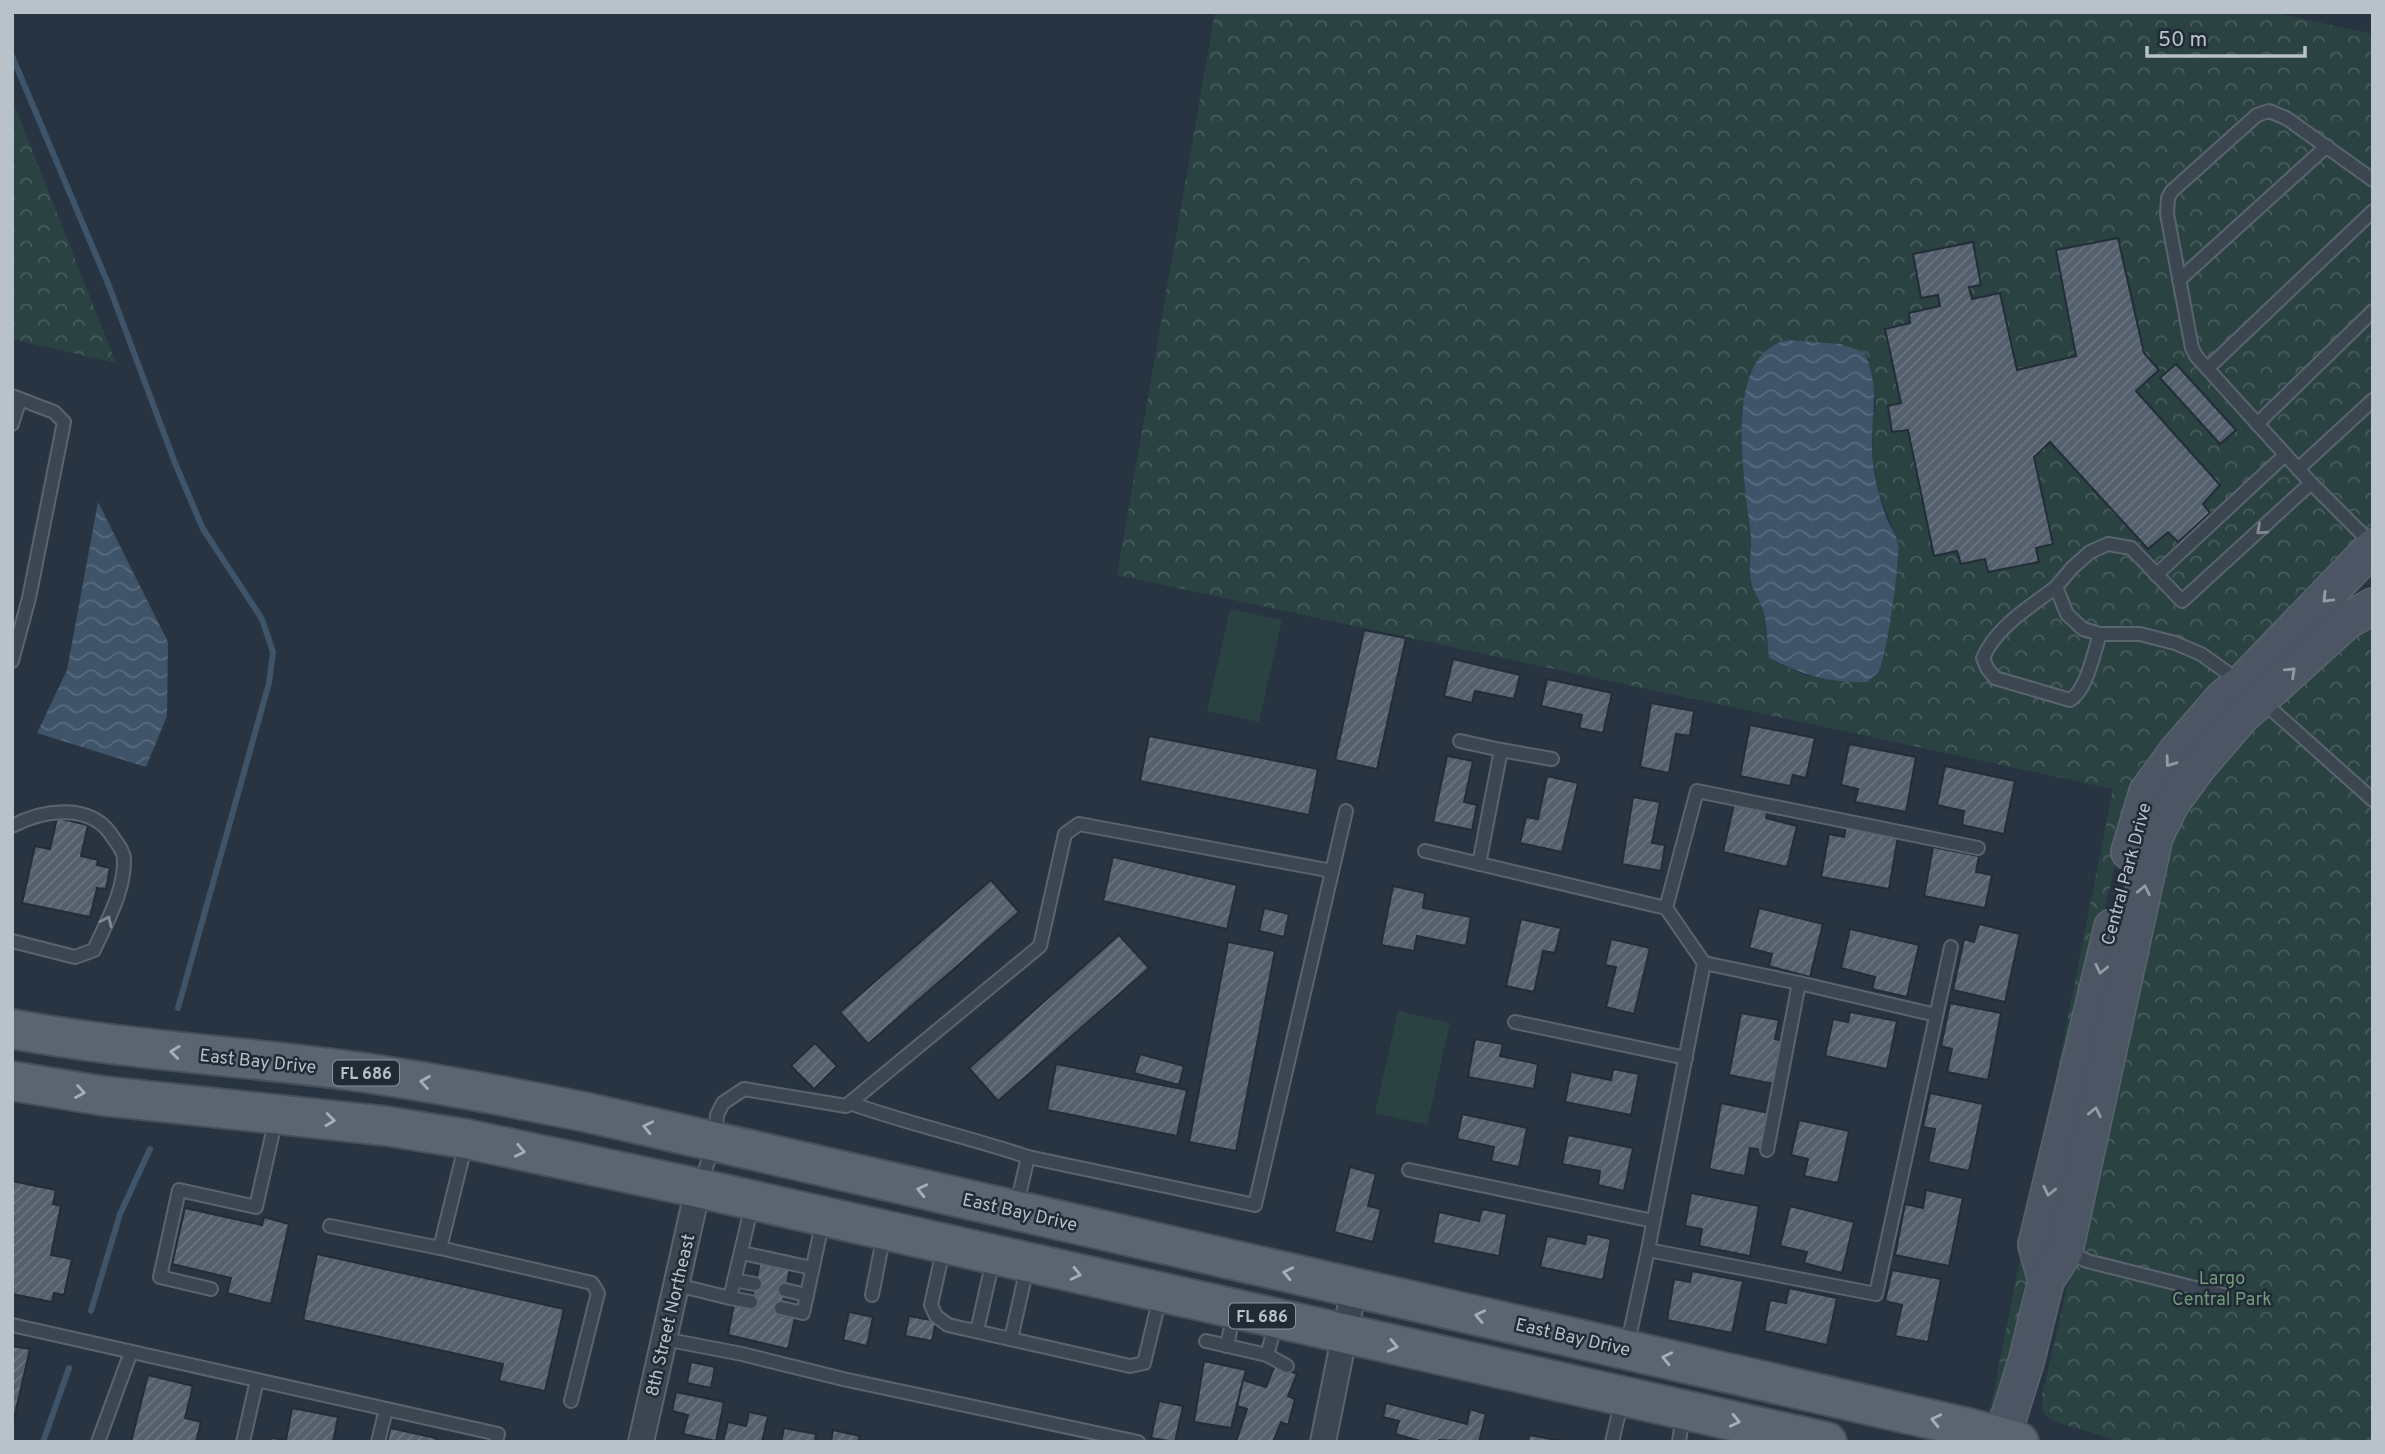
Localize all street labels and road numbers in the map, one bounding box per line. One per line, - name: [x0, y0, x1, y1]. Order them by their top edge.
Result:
- street label: Central Park Drive: [2097, 801, 2158, 948]
- street label: East Bay Drive: [198, 1045, 317, 1080]
- road number: FL 686: [333, 1060, 399, 1086]
- street label: East Bay Drive: [960, 1189, 1079, 1238]
- street label: 8th Street Northeast: [642, 1232, 701, 1399]
- road number: FL 686: [1229, 1304, 1295, 1328]
- street label: East Bay Drive: [1513, 1314, 1632, 1363]

